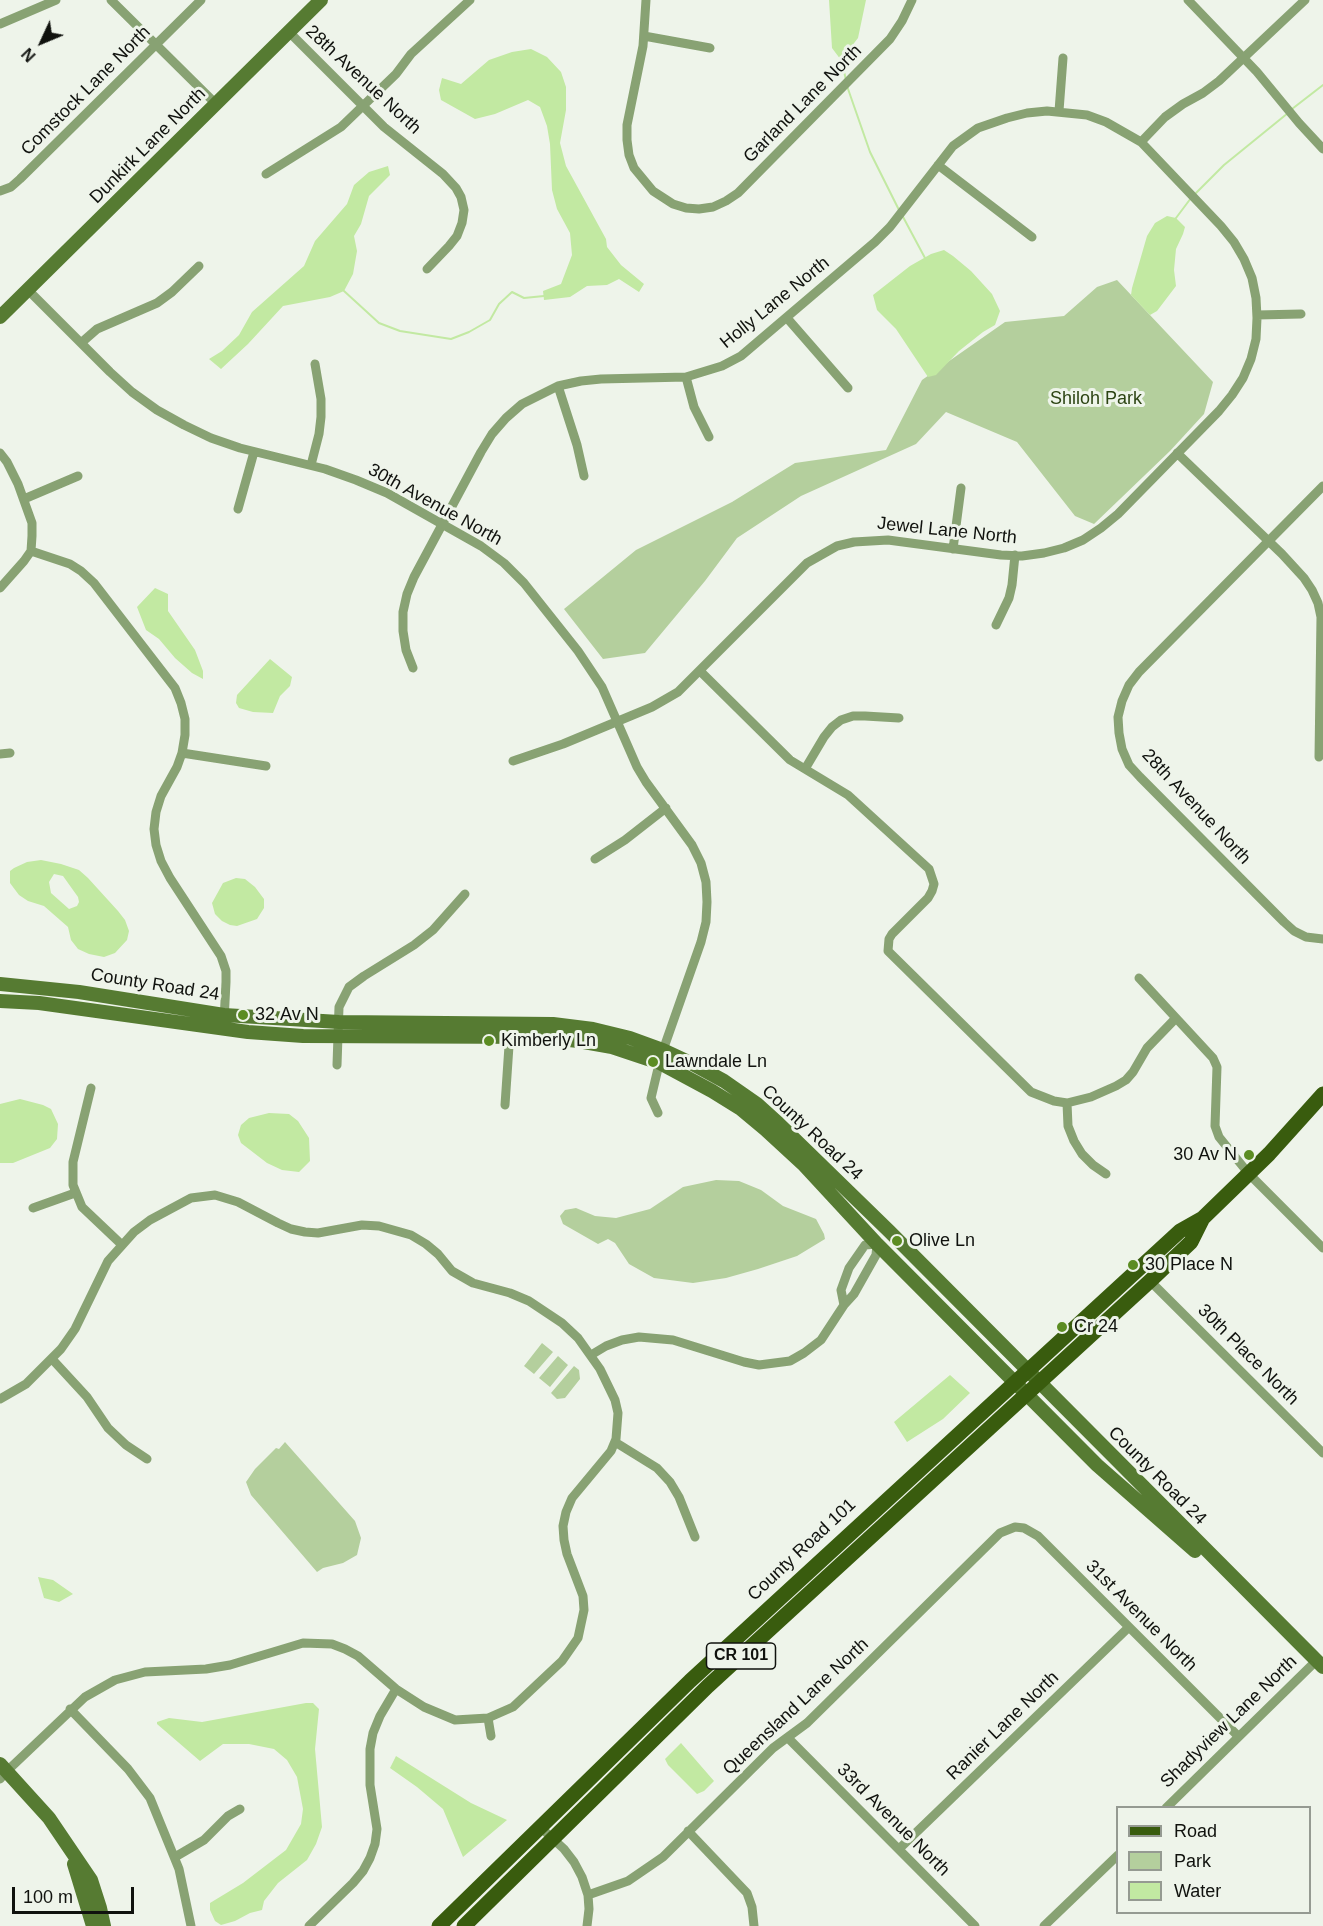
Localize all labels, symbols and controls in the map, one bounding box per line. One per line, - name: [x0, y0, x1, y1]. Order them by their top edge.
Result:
- north arrow: [12, 12, 72, 72]
- street label: 28th Avenue North: [301, 21, 425, 139]
- street label: Comstock Lane North: [17, 22, 155, 160]
- street label: Garland Lane North: [739, 40, 867, 168]
- street label: Dunkirk Lane North: [86, 84, 210, 208]
- street label: Holly Lane North: [716, 252, 834, 354]
- park label: Shiloh Park: [1050, 388, 1142, 410]
- street label: 30th Avenue North: [364, 459, 506, 551]
- street label: Jewel Lane North: [876, 513, 1018, 549]
- street label: 28th Avenue North: [1137, 745, 1255, 869]
- street label: County Road 24: [89, 964, 221, 1006]
- place label: 32 Av N: [255, 1004, 319, 1026]
- marker: 32 Av N: [236, 1008, 250, 1022]
- place label: Kimberly Ln: [501, 1030, 596, 1052]
- marker: Kimberly Ln: [482, 1034, 496, 1048]
- place label: Lawndale Ln: [665, 1051, 767, 1073]
- marker: Lawndale Ln: [646, 1055, 660, 1069]
- street label: County Road 24: [757, 1081, 867, 1185]
- place label: 30 Av N: [1173, 1144, 1237, 1166]
- marker: 30 Av N: [1242, 1148, 1256, 1162]
- place label: Olive Ln: [909, 1230, 975, 1252]
- marker: Olive Ln: [890, 1234, 904, 1248]
- place label: 30 Place N: [1145, 1254, 1233, 1276]
- marker: 30 Place N: [1126, 1258, 1140, 1272]
- street label: 30th Place North: [1193, 1300, 1303, 1410]
- place label: Cr 24: [1074, 1316, 1118, 1338]
- marker: Cr 24: [1055, 1320, 1069, 1334]
- street label: County Road 24: [1103, 1422, 1211, 1530]
- street label: County Road 101: [743, 1494, 861, 1606]
- street label: 31st Avenue North: [1081, 1556, 1201, 1676]
- street label: Queensland Lane North: [719, 1634, 873, 1780]
- road number: CR 101: [706, 1643, 776, 1669]
- street label: Shadyview Lane North: [1156, 1651, 1302, 1793]
- street label: Ranier Lane North: [943, 1667, 1063, 1785]
- street label: 33rd Avenue North: [832, 1759, 954, 1881]
- legend: [1116, 1806, 1311, 1914]
- text: Road: [1174, 1821, 1217, 1841]
- text: Park: [1174, 1851, 1211, 1871]
- scale bar: [15, 1875, 136, 1913]
- text: Water: [1174, 1881, 1221, 1901]
- text: 100 m: [23, 1887, 73, 1907]

